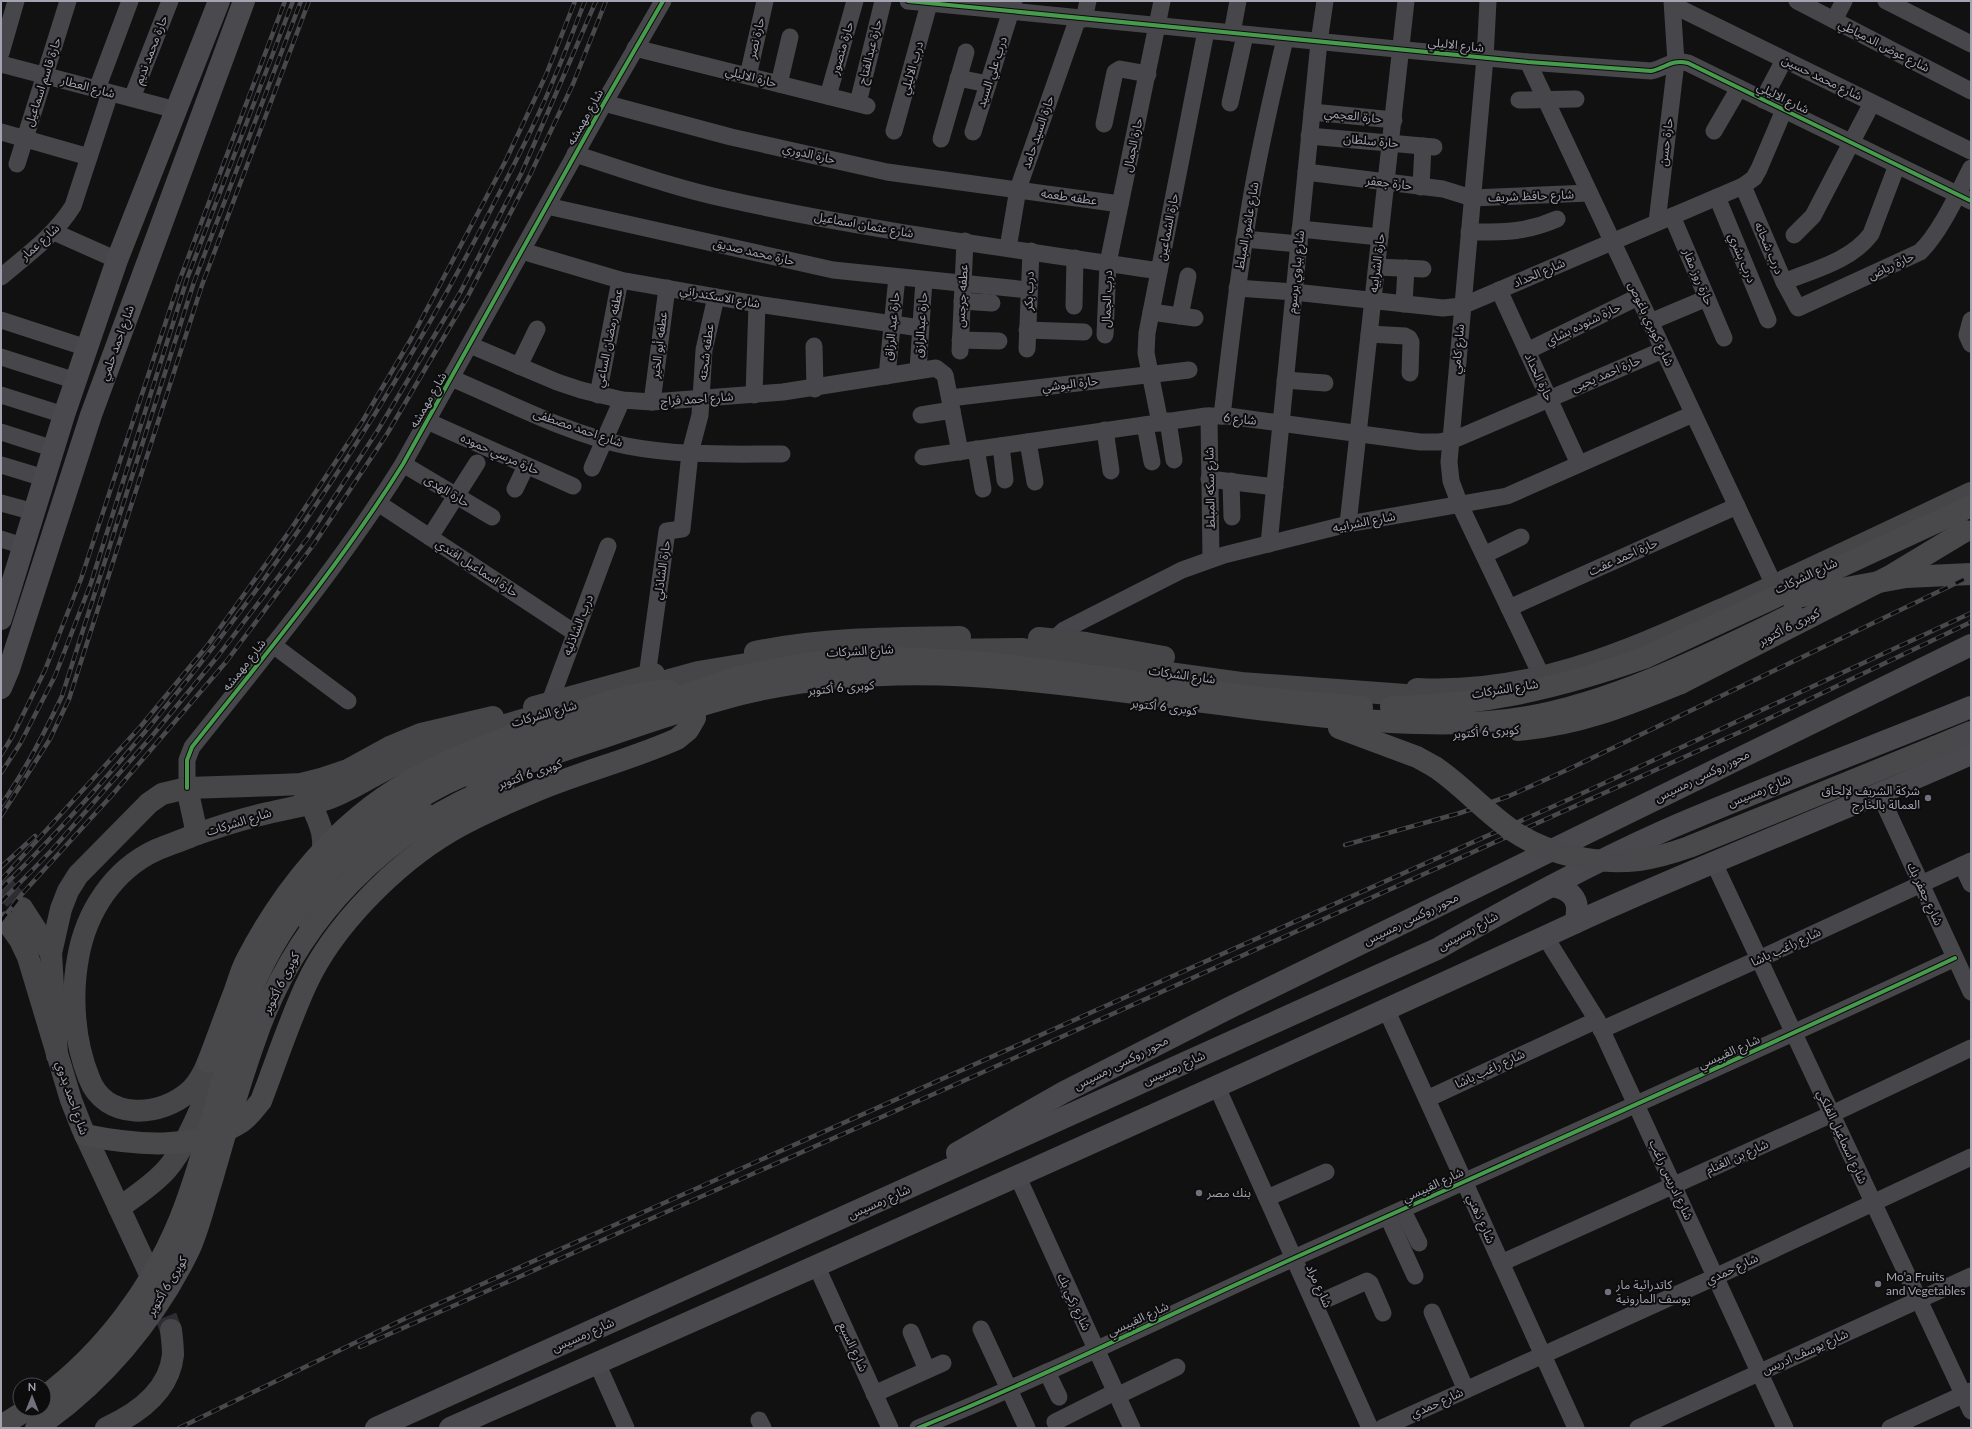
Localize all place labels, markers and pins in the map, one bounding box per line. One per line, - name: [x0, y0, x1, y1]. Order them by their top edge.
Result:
- place label: شركة الشريف لإلحاق العمالة بالخارج: [1822, 783, 1920, 814]
- marker: شركة الشريف لإلحاق العمالة بالخارج: [1923, 793, 1933, 803]
- place label: بنك مصر: [1206, 1185, 1251, 1200]
- marker: بنك مصر: [1194, 1188, 1204, 1198]
- place label: Mo’a Fruits and Vegetables: [1886, 1269, 1965, 1298]
- place label: كاتدرائية مار يوسف المارونية: [1615, 1277, 1691, 1306]
- marker: Mo’a Fruits and Vegetables: [1873, 1279, 1883, 1289]
- marker: كاتدرائية مار يوسف المارونية: [1603, 1287, 1613, 1297]

